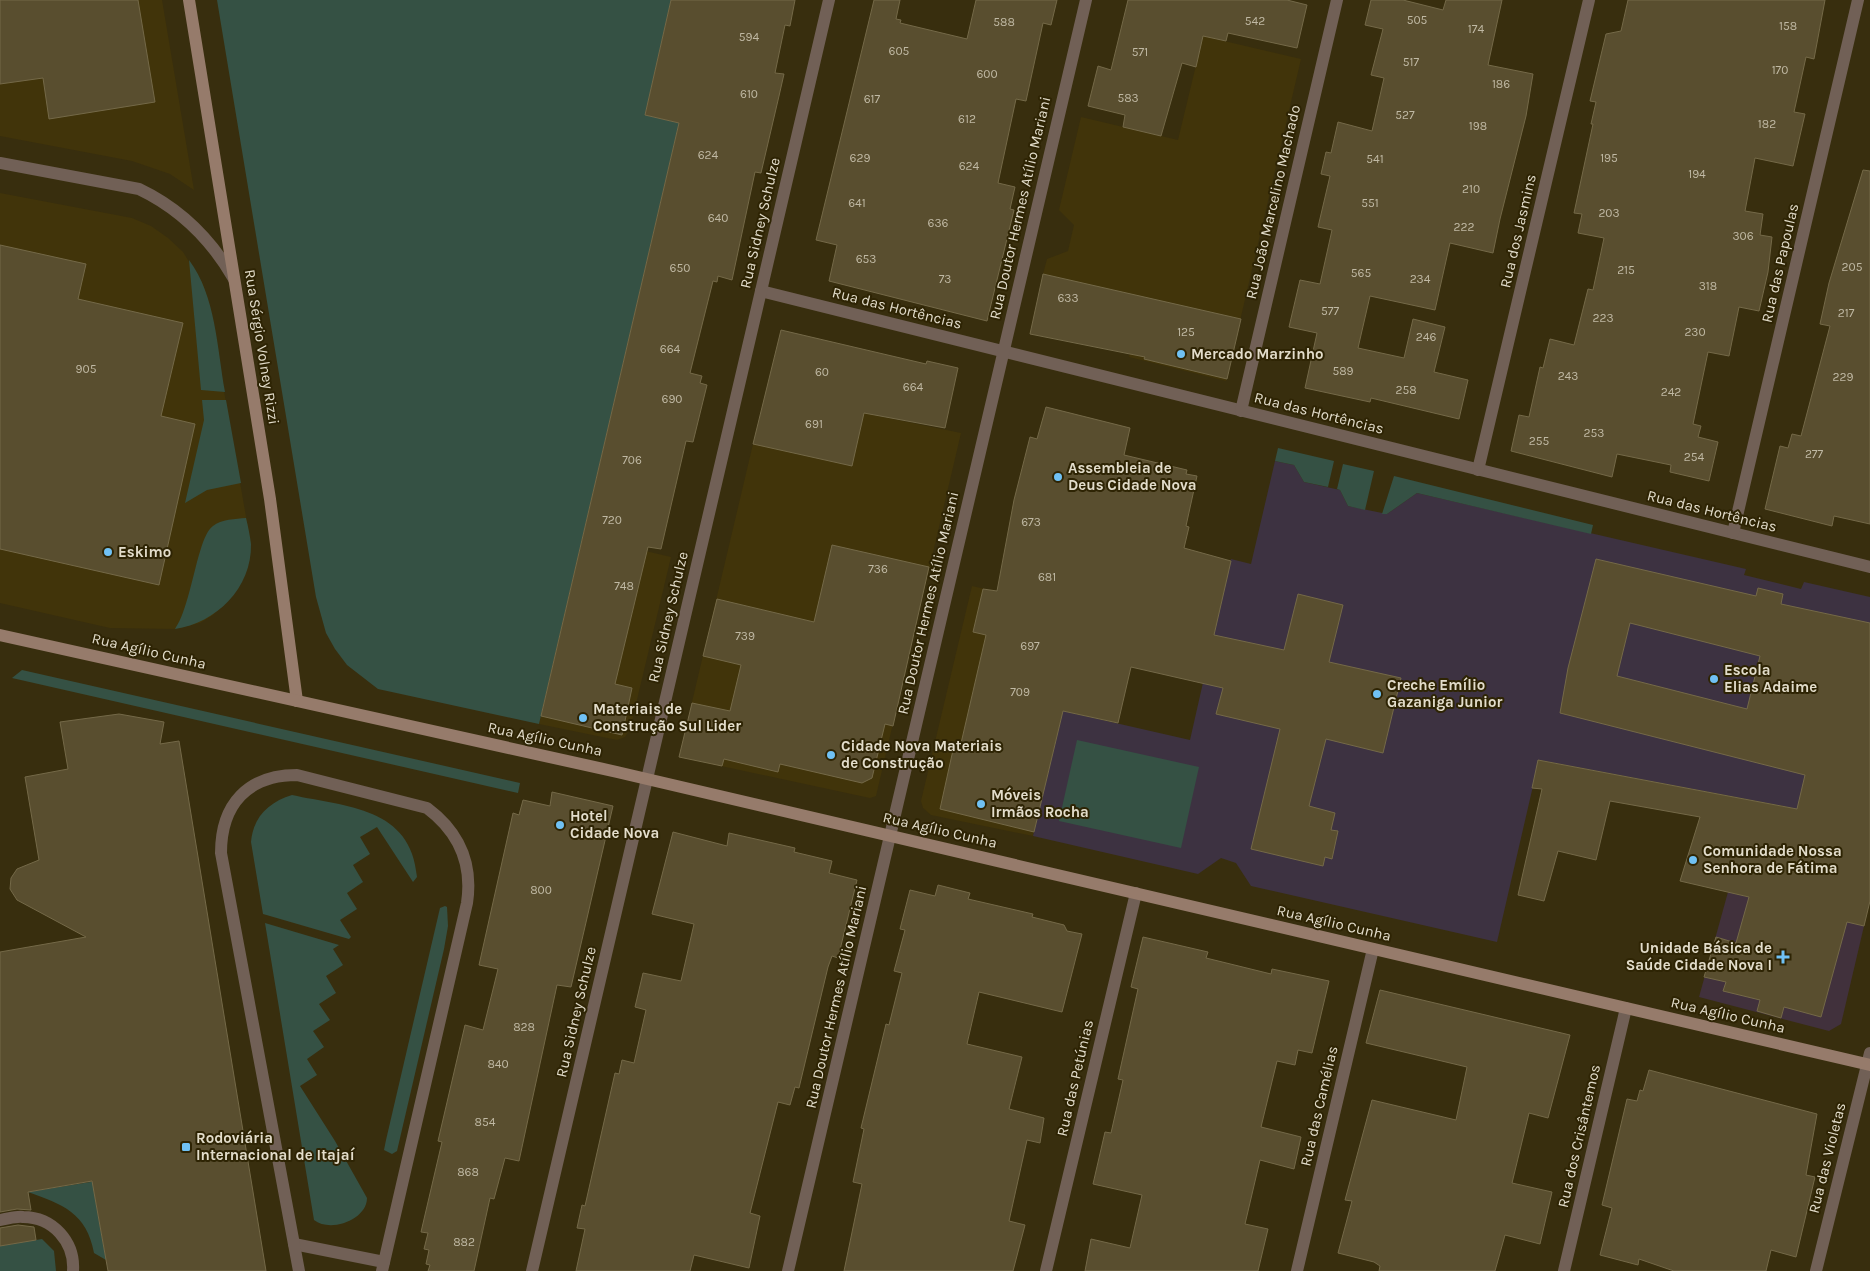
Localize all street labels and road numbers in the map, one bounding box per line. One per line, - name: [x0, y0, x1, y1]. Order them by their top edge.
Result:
- street label: Rua Doutor Hermes Atílio Mariani: [986, 95, 1054, 321]
- street label: Rua João Marcelino Machado: [1242, 103, 1304, 301]
- street label: Rua Sidney Schulze: [736, 156, 784, 290]
- street label: Rua dos Jasmins: [1496, 172, 1540, 290]
- street label: Rua das Papoulas: [1758, 202, 1802, 324]
- street label: Rua Sérgio Volney Rizzi: [241, 268, 283, 426]
- street label: Rua das Hortências: [830, 283, 964, 333]
- street label: Rua das Hortências: [1252, 388, 1386, 438]
- street label: Rua das Hortências: [1645, 486, 1779, 536]
- street label: Rua Doutor Hermes Atílio Mariani: [894, 490, 962, 716]
- street label: Rua Sidney Schulze: [644, 550, 692, 684]
- street label: Rua Agílio Cunha: [90, 629, 208, 673]
- street label: Rua Agílio Cunha: [486, 718, 604, 760]
- street label: Rua Agílio Cunha: [881, 808, 999, 852]
- street label: Rua Doutor Hermes Atílio Mariani: [802, 884, 870, 1110]
- street label: Rua Agílio Cunha: [1275, 901, 1393, 945]
- street label: Rua Sidney Schulze: [552, 945, 600, 1079]
- street label: Rua Agílio Cunha: [1669, 993, 1787, 1037]
- street label: Rua das Petúnias: [1053, 1018, 1097, 1138]
- street label: Rua das Camélias: [1296, 1044, 1342, 1168]
- street label: Rua dos Crisântemos: [1554, 1063, 1604, 1209]
- street label: Rua das Violetas: [1805, 1101, 1849, 1215]

